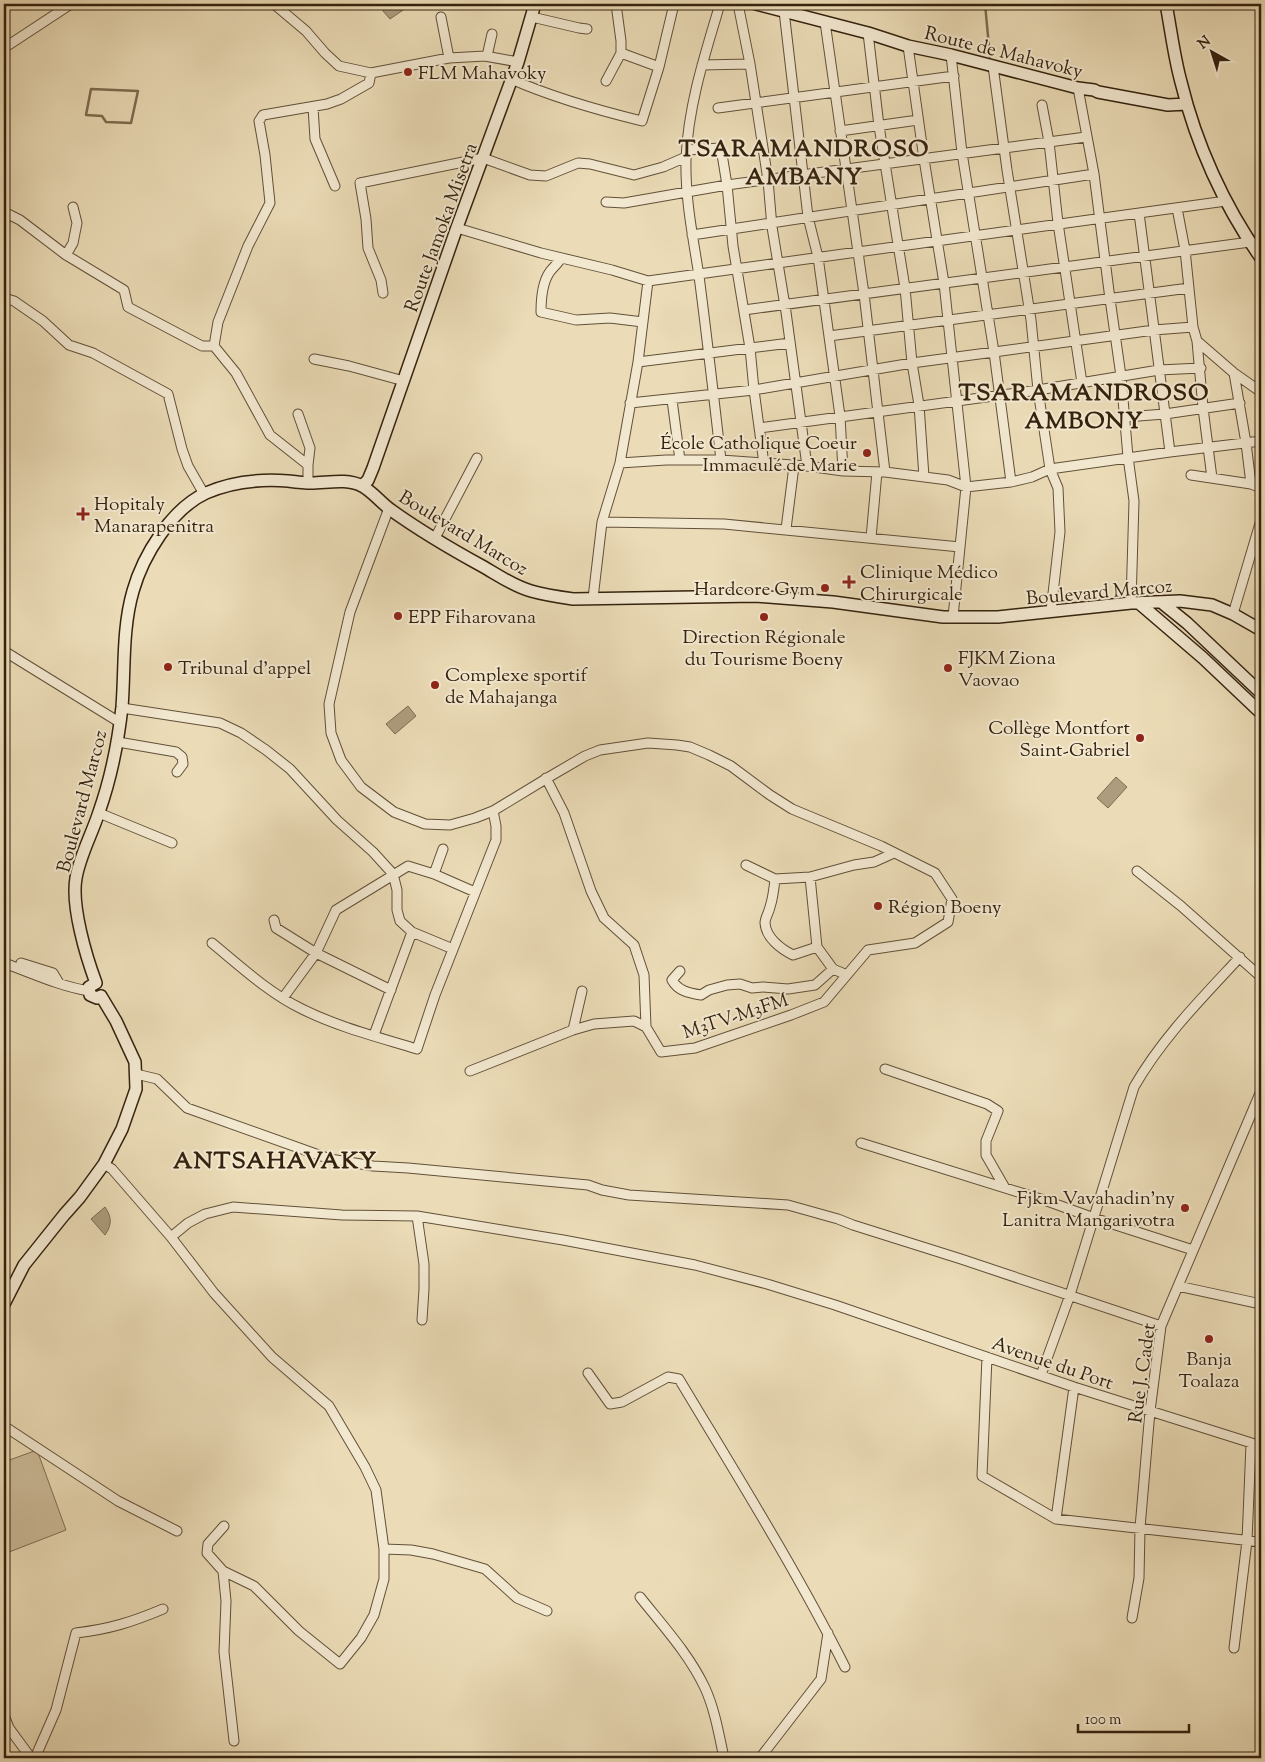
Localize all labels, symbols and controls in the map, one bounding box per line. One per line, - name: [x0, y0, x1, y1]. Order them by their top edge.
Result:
- street label: Route de Mahavoky: [921, 21, 1086, 86]
- north arrow: [1188, 28, 1238, 78]
- text: N: [1194, 32, 1216, 55]
- place label: FLM Mahavoky: [418, 61, 547, 88]
- marker: FLM Mahavoky: [402, 66, 414, 78]
- district label: TSARAMANDROSO AMBANY: [678, 133, 930, 195]
- street label: Route Jamoka Misetra: [399, 139, 486, 316]
- district label: TSARAMANDROSO AMBONY: [958, 377, 1210, 439]
- place label: École Catholique Coeur Immaculé de Marie: [660, 431, 857, 480]
- marker: École Catholique Coeur Immaculé de Marie: [861, 447, 873, 459]
- street label: Boulevard Marcoz: [393, 485, 532, 583]
- place label: Hopitaly Manarapenitra: [94, 492, 214, 541]
- marker: Hopitaly Manarapenitra: [76, 507, 90, 521]
- place label: Clinique Médico Chirurgicale: [860, 560, 998, 609]
- street label: Boulevard Marcoz: [1025, 574, 1173, 613]
- marker: Clinique Médico Chirurgicale: [842, 575, 856, 589]
- place label: Hardcore Gym: [694, 577, 815, 604]
- marker: Hardcore Gym: [819, 582, 831, 594]
- place label: EPP Fiharovana: [408, 605, 536, 632]
- marker: EPP Fiharovana: [392, 610, 404, 622]
- marker: Direction Régionale du Tourisme Boeny: [758, 611, 770, 623]
- place label: Direction Régionale du Tourisme Boeny: [682, 625, 846, 674]
- place label: FJKM Ziona Vaovao: [958, 646, 1056, 695]
- place label: Tribunal d'appel: [178, 656, 311, 683]
- marker: Tribunal d'appel: [162, 661, 174, 673]
- marker: FJKM Ziona Vaovao: [942, 662, 954, 674]
- place label: Complexe sportif de Mahajanga: [445, 663, 588, 712]
- marker: Complexe sportif de Mahajanga: [429, 679, 441, 691]
- place label: Collège Montfort Saint-Gabriel: [988, 716, 1130, 765]
- street label: Boulevard Marcoz: [51, 727, 115, 876]
- marker: Collège Montfort Saint-Gabriel: [1134, 732, 1146, 744]
- place label: Région Boeny: [888, 895, 1002, 922]
- marker: Région Boeny: [872, 900, 884, 912]
- street label: M3TV-M3FM: [679, 987, 793, 1047]
- district label: ANTSAHAVAKY: [173, 1145, 377, 1179]
- place label: Fjkm Vavahadin'ny Lanitra Mangarivotra: [1002, 1186, 1176, 1235]
- marker: Fjkm Vavahadin'ny Lanitra Mangarivotra: [1179, 1202, 1191, 1214]
- street label: Rue J. Cadet: [1123, 1321, 1164, 1425]
- street label: Avenue du Port: [988, 1331, 1117, 1398]
- marker: Banja Toalaza: [1203, 1333, 1215, 1345]
- place label: Banja Toalaza: [1179, 1347, 1240, 1396]
- scale bar: [1078, 1702, 1189, 1734]
- text: 100 m: [1085, 1710, 1122, 1731]

